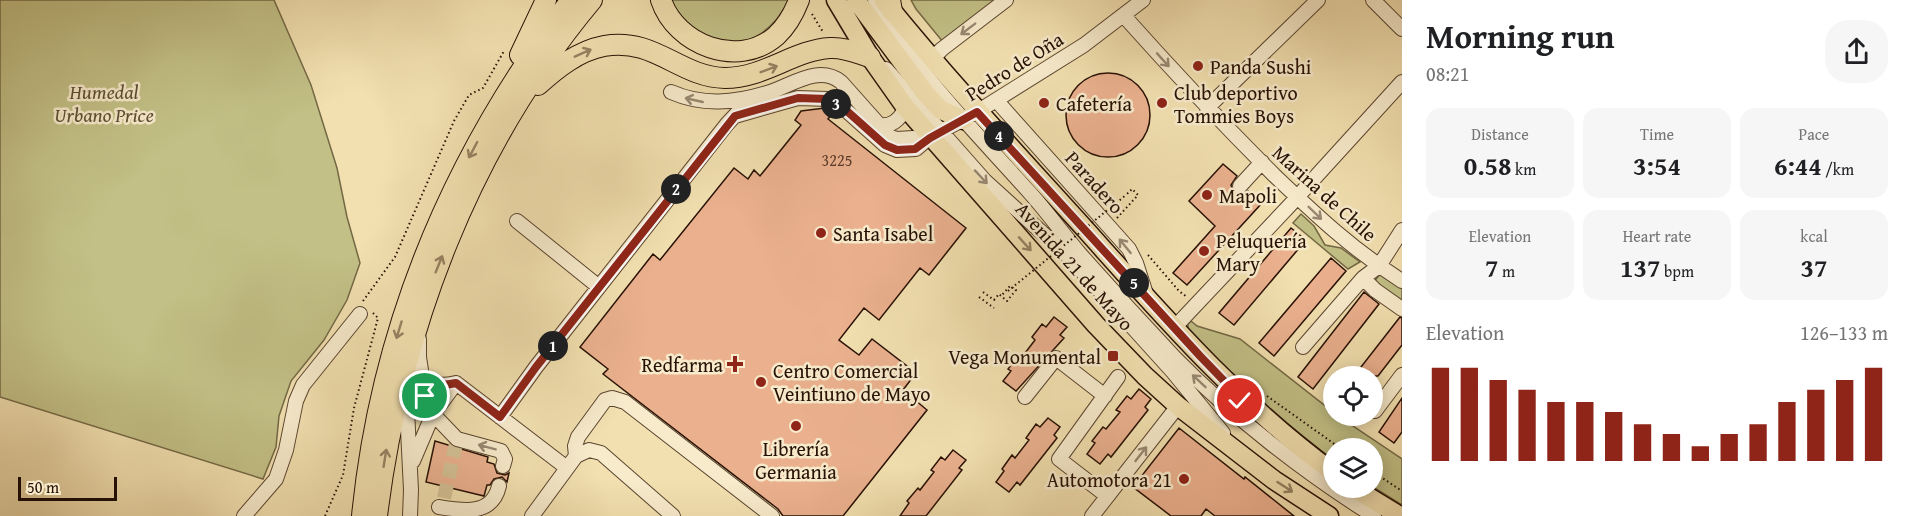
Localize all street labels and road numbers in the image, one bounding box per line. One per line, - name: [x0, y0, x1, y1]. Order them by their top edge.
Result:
- street label: Pedro de Oña: [959, 24, 1069, 108]
- street label: Marina de Chile: [1266, 138, 1384, 248]
- street label: Paradero: [1059, 144, 1131, 220]
- street label: Avenida 21 de Mayo: [1009, 195, 1141, 337]

